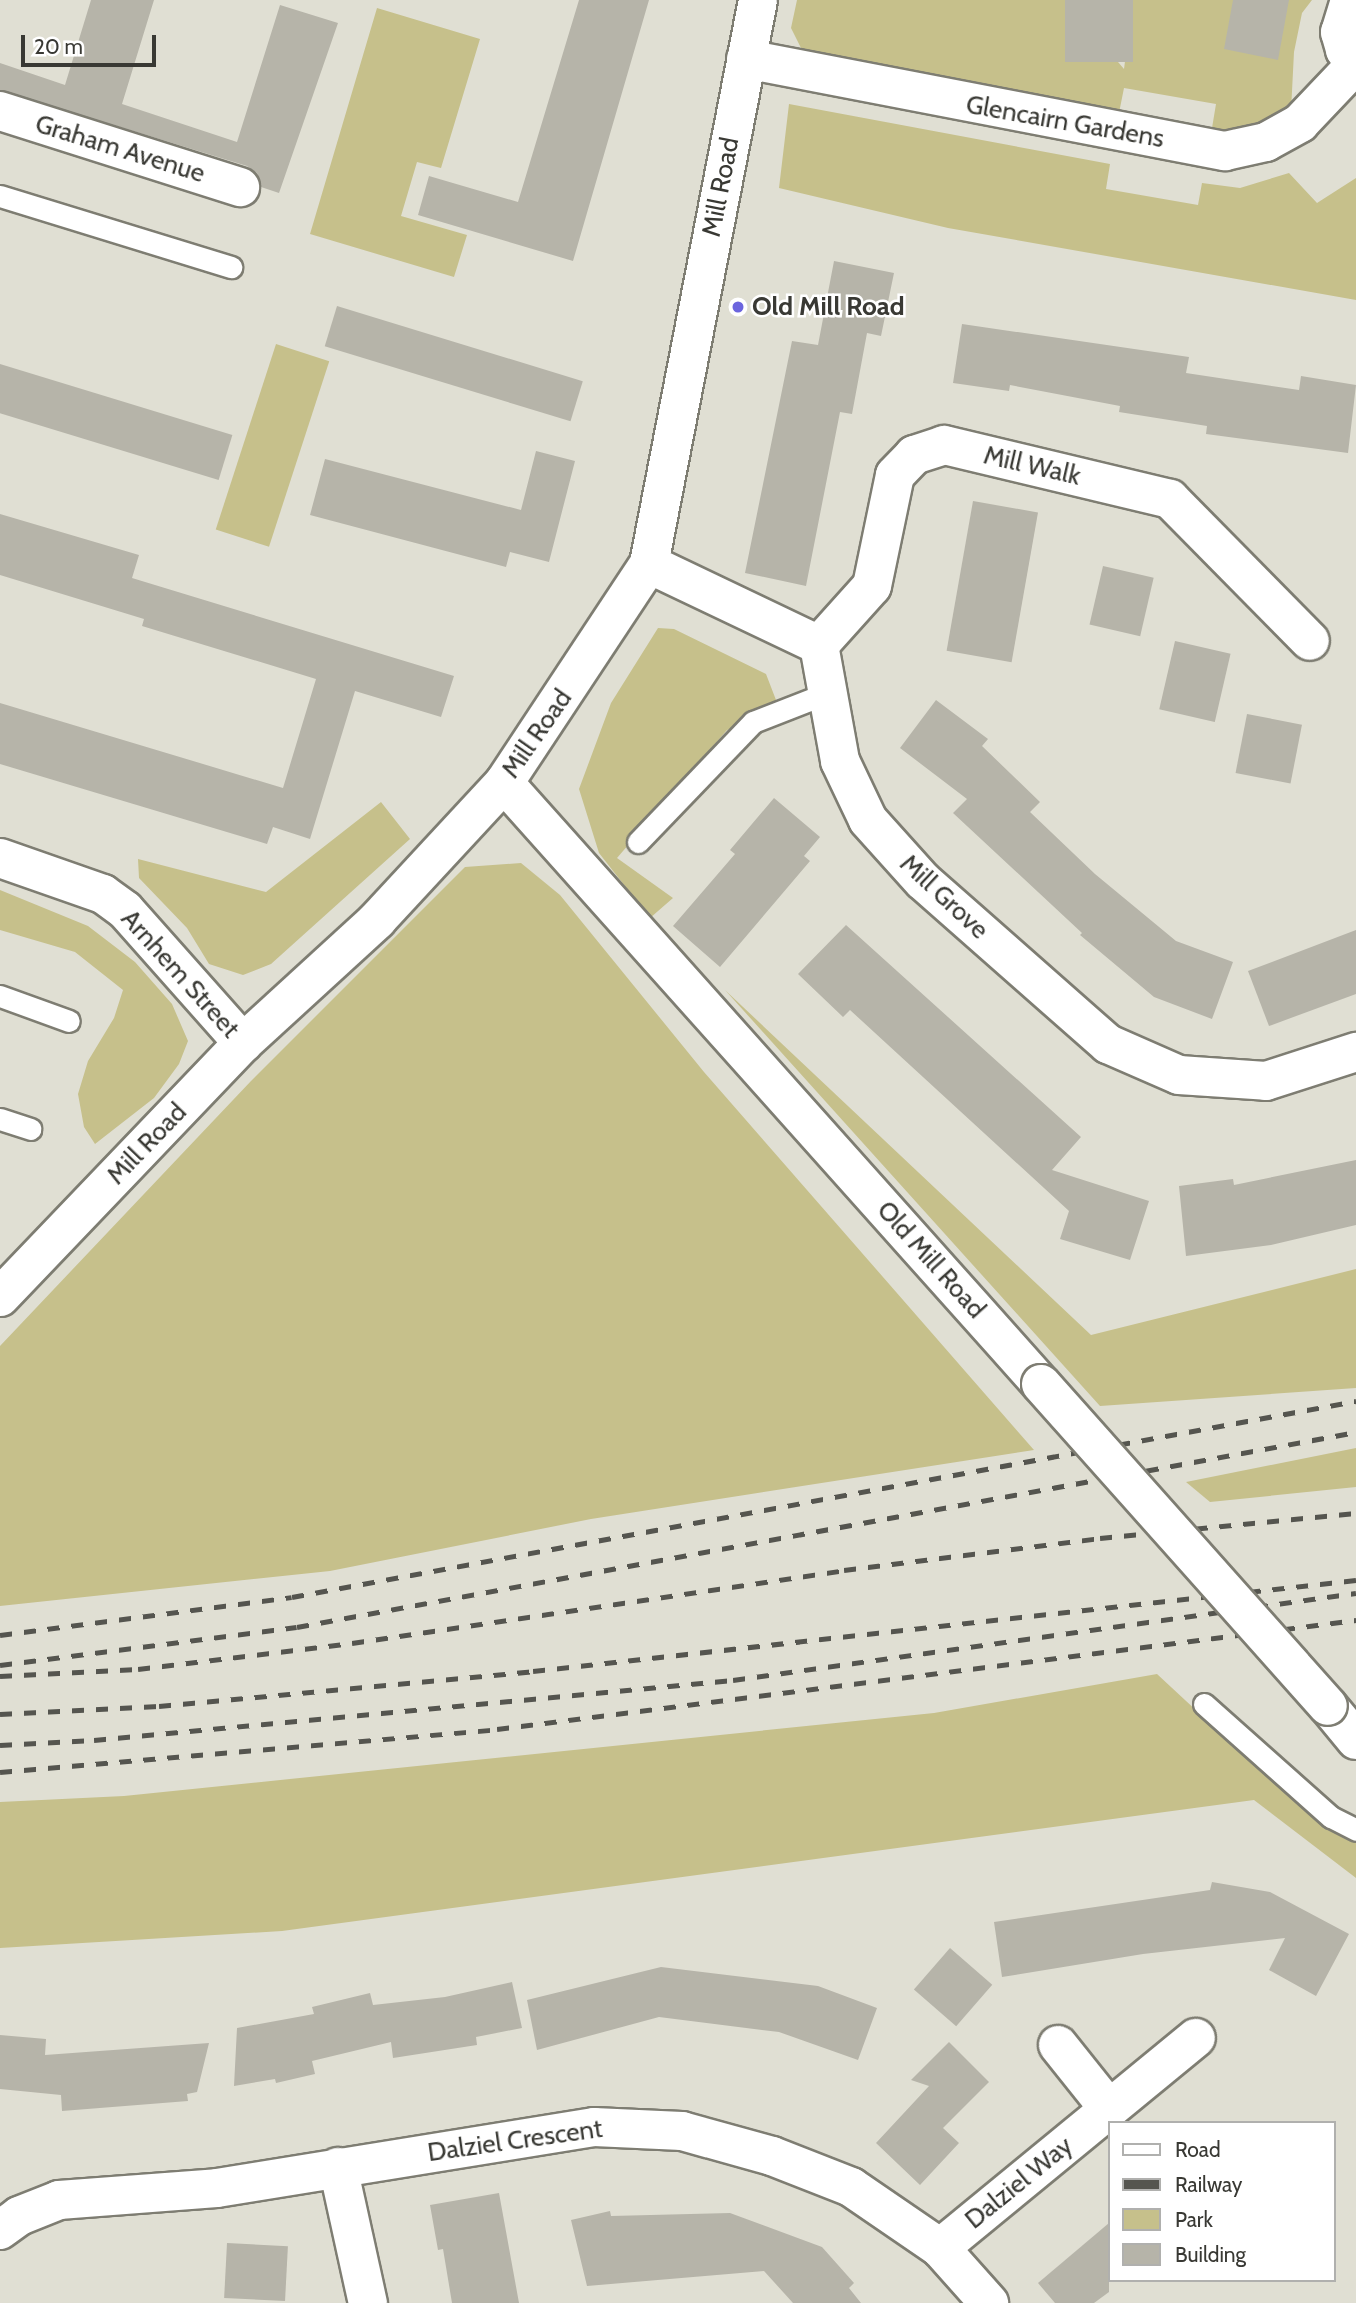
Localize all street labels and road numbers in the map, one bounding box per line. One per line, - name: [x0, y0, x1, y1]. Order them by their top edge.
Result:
- street label: Glencairn Gardens: [964, 89, 1166, 155]
- street label: Graham Avenue: [32, 108, 208, 190]
- street label: Mill Road: [696, 135, 746, 239]
- street label: Mill Walk: [981, 440, 1083, 492]
- street label: Mill Road: [495, 684, 579, 784]
- street label: Mill Grove: [893, 848, 995, 946]
- street label: Arnhem Street: [114, 903, 246, 1045]
- street label: Mill Road: [101, 1097, 193, 1191]
- street label: Old Mill Road: [870, 1195, 992, 1325]
- street label: Dalziel Crescent: [426, 2113, 604, 2169]
- street label: Dalziel Way: [959, 2130, 1079, 2236]

